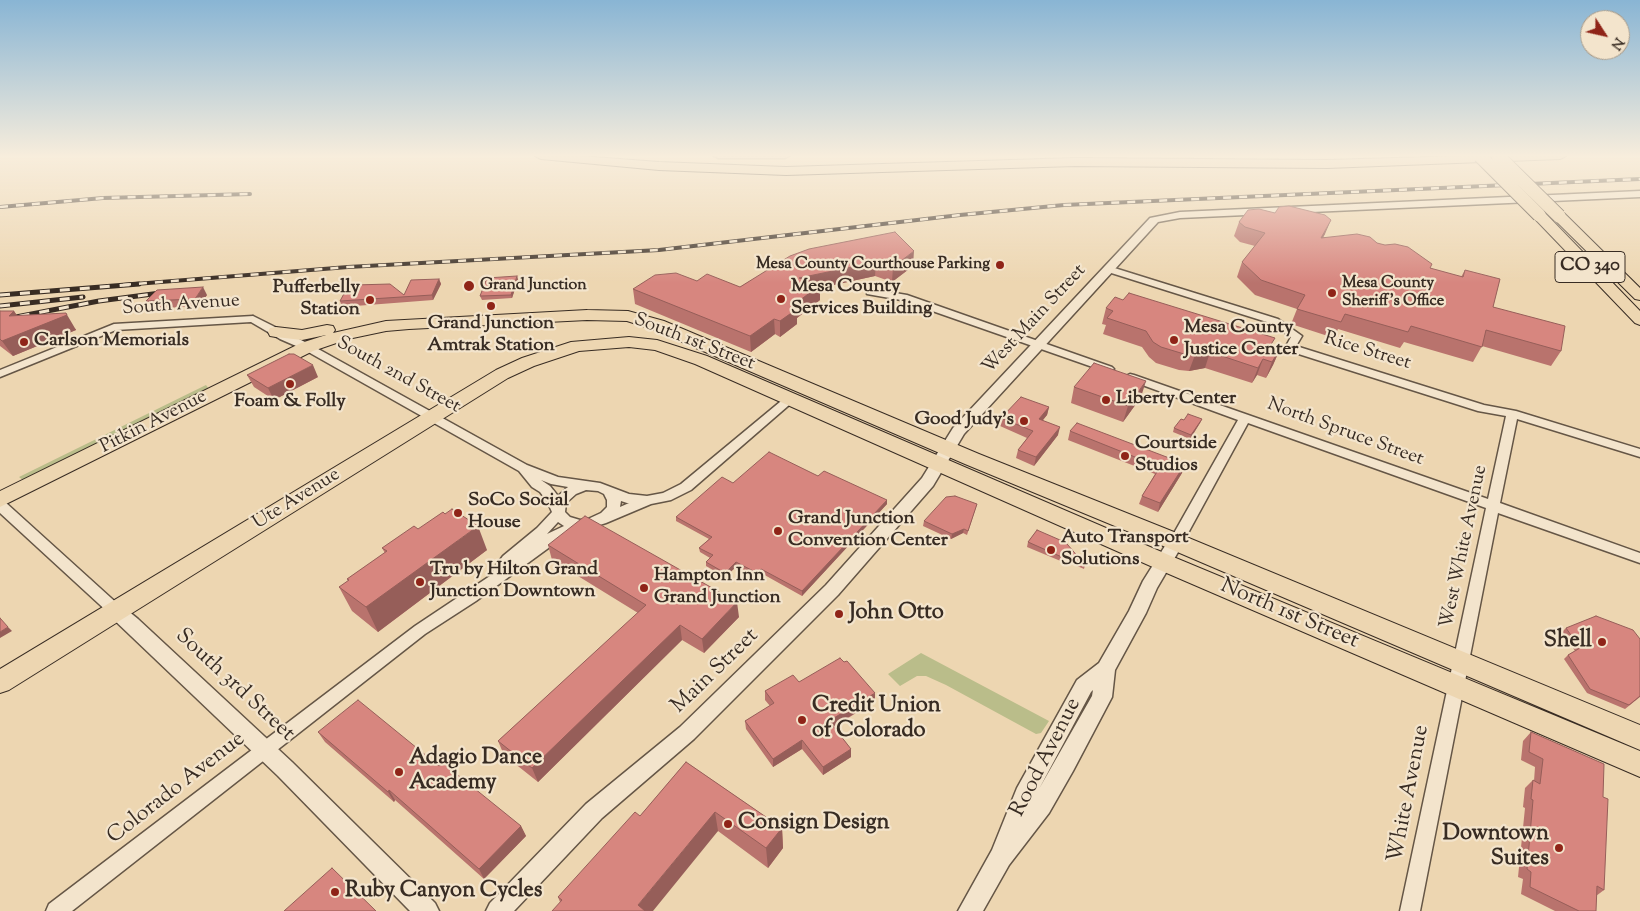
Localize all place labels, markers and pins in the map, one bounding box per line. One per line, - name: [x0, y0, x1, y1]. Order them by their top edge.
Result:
- place label: Mesa County Courthouse Parking: [756, 255, 990, 275]
- marker: Mesa County Courthouse Parking: [994, 259, 1006, 271]
- place label: Mesa County Sheriff's Office: [1342, 274, 1444, 312]
- place label: Grand Junction: [480, 276, 587, 296]
- place label: Mesa County Services Building: [791, 277, 932, 321]
- place label: Pufferbelly Station: [273, 278, 360, 322]
- marker: Grand Junction: [462, 279, 476, 293]
- marker: Mesa County Sheriff's Office: [1326, 287, 1338, 299]
- marker: Mesa County Services Building: [775, 293, 787, 305]
- marker: Pufferbelly Station: [364, 294, 376, 306]
- marker: Grand Junction Amtrak Station: [485, 300, 497, 312]
- place label: Grand Junction Amtrak Station: [427, 314, 555, 358]
- place label: Mesa County Justice Center: [1184, 318, 1298, 362]
- place label: Carlson Memorials: [34, 331, 189, 353]
- marker: Mesa County Justice Center: [1168, 334, 1180, 346]
- marker: Carlson Memorials: [18, 336, 30, 348]
- marker: Foam & Folly: [284, 378, 296, 390]
- place label: Liberty Center: [1116, 389, 1236, 411]
- place label: Foam & Folly: [234, 392, 346, 414]
- marker: Liberty Center: [1100, 394, 1112, 406]
- place label: Good Judy's: [915, 410, 1014, 432]
- marker: Good Judy's: [1018, 415, 1030, 427]
- place label: Courtside Studios: [1135, 434, 1217, 478]
- marker: Courtside Studios: [1119, 450, 1131, 462]
- place label: SoCo Social House: [468, 491, 569, 535]
- marker: SoCo Social House: [452, 507, 464, 519]
- place label: Grand Junction Convention Center: [788, 509, 948, 553]
- marker: Grand Junction Convention Center: [772, 525, 784, 537]
- place label: Auto Transport Solutions: [1061, 528, 1188, 572]
- marker: Auto Transport Solutions: [1045, 544, 1057, 556]
- place label: Tru by Hilton Grand Junction Downtown: [430, 560, 598, 604]
- place label: Hampton Inn Grand Junction: [654, 566, 781, 610]
- marker: Tru by Hilton Grand Junction Downtown: [414, 576, 426, 588]
- marker: Hampton Inn Grand Junction: [638, 582, 650, 594]
- place label: John Otto: [849, 601, 944, 627]
- marker: John Otto: [833, 608, 845, 620]
- place label: Shell: [1544, 629, 1592, 655]
- marker: Shell: [1596, 636, 1608, 648]
- place label: Credit Union of Colorado: [812, 694, 941, 746]
- marker: Credit Union of Colorado: [796, 714, 808, 726]
- place label: Adagio Dance Academy: [409, 746, 542, 798]
- marker: Adagio Dance Academy: [393, 766, 405, 778]
- place label: Consign Design: [738, 811, 890, 837]
- marker: Consign Design: [722, 818, 734, 830]
- place label: Downtown Suites: [1443, 822, 1549, 874]
- marker: Downtown Suites: [1553, 842, 1565, 854]
- place label: Ruby Canyon Cycles: [345, 879, 542, 905]
- marker: Ruby Canyon Cycles: [329, 886, 341, 898]

